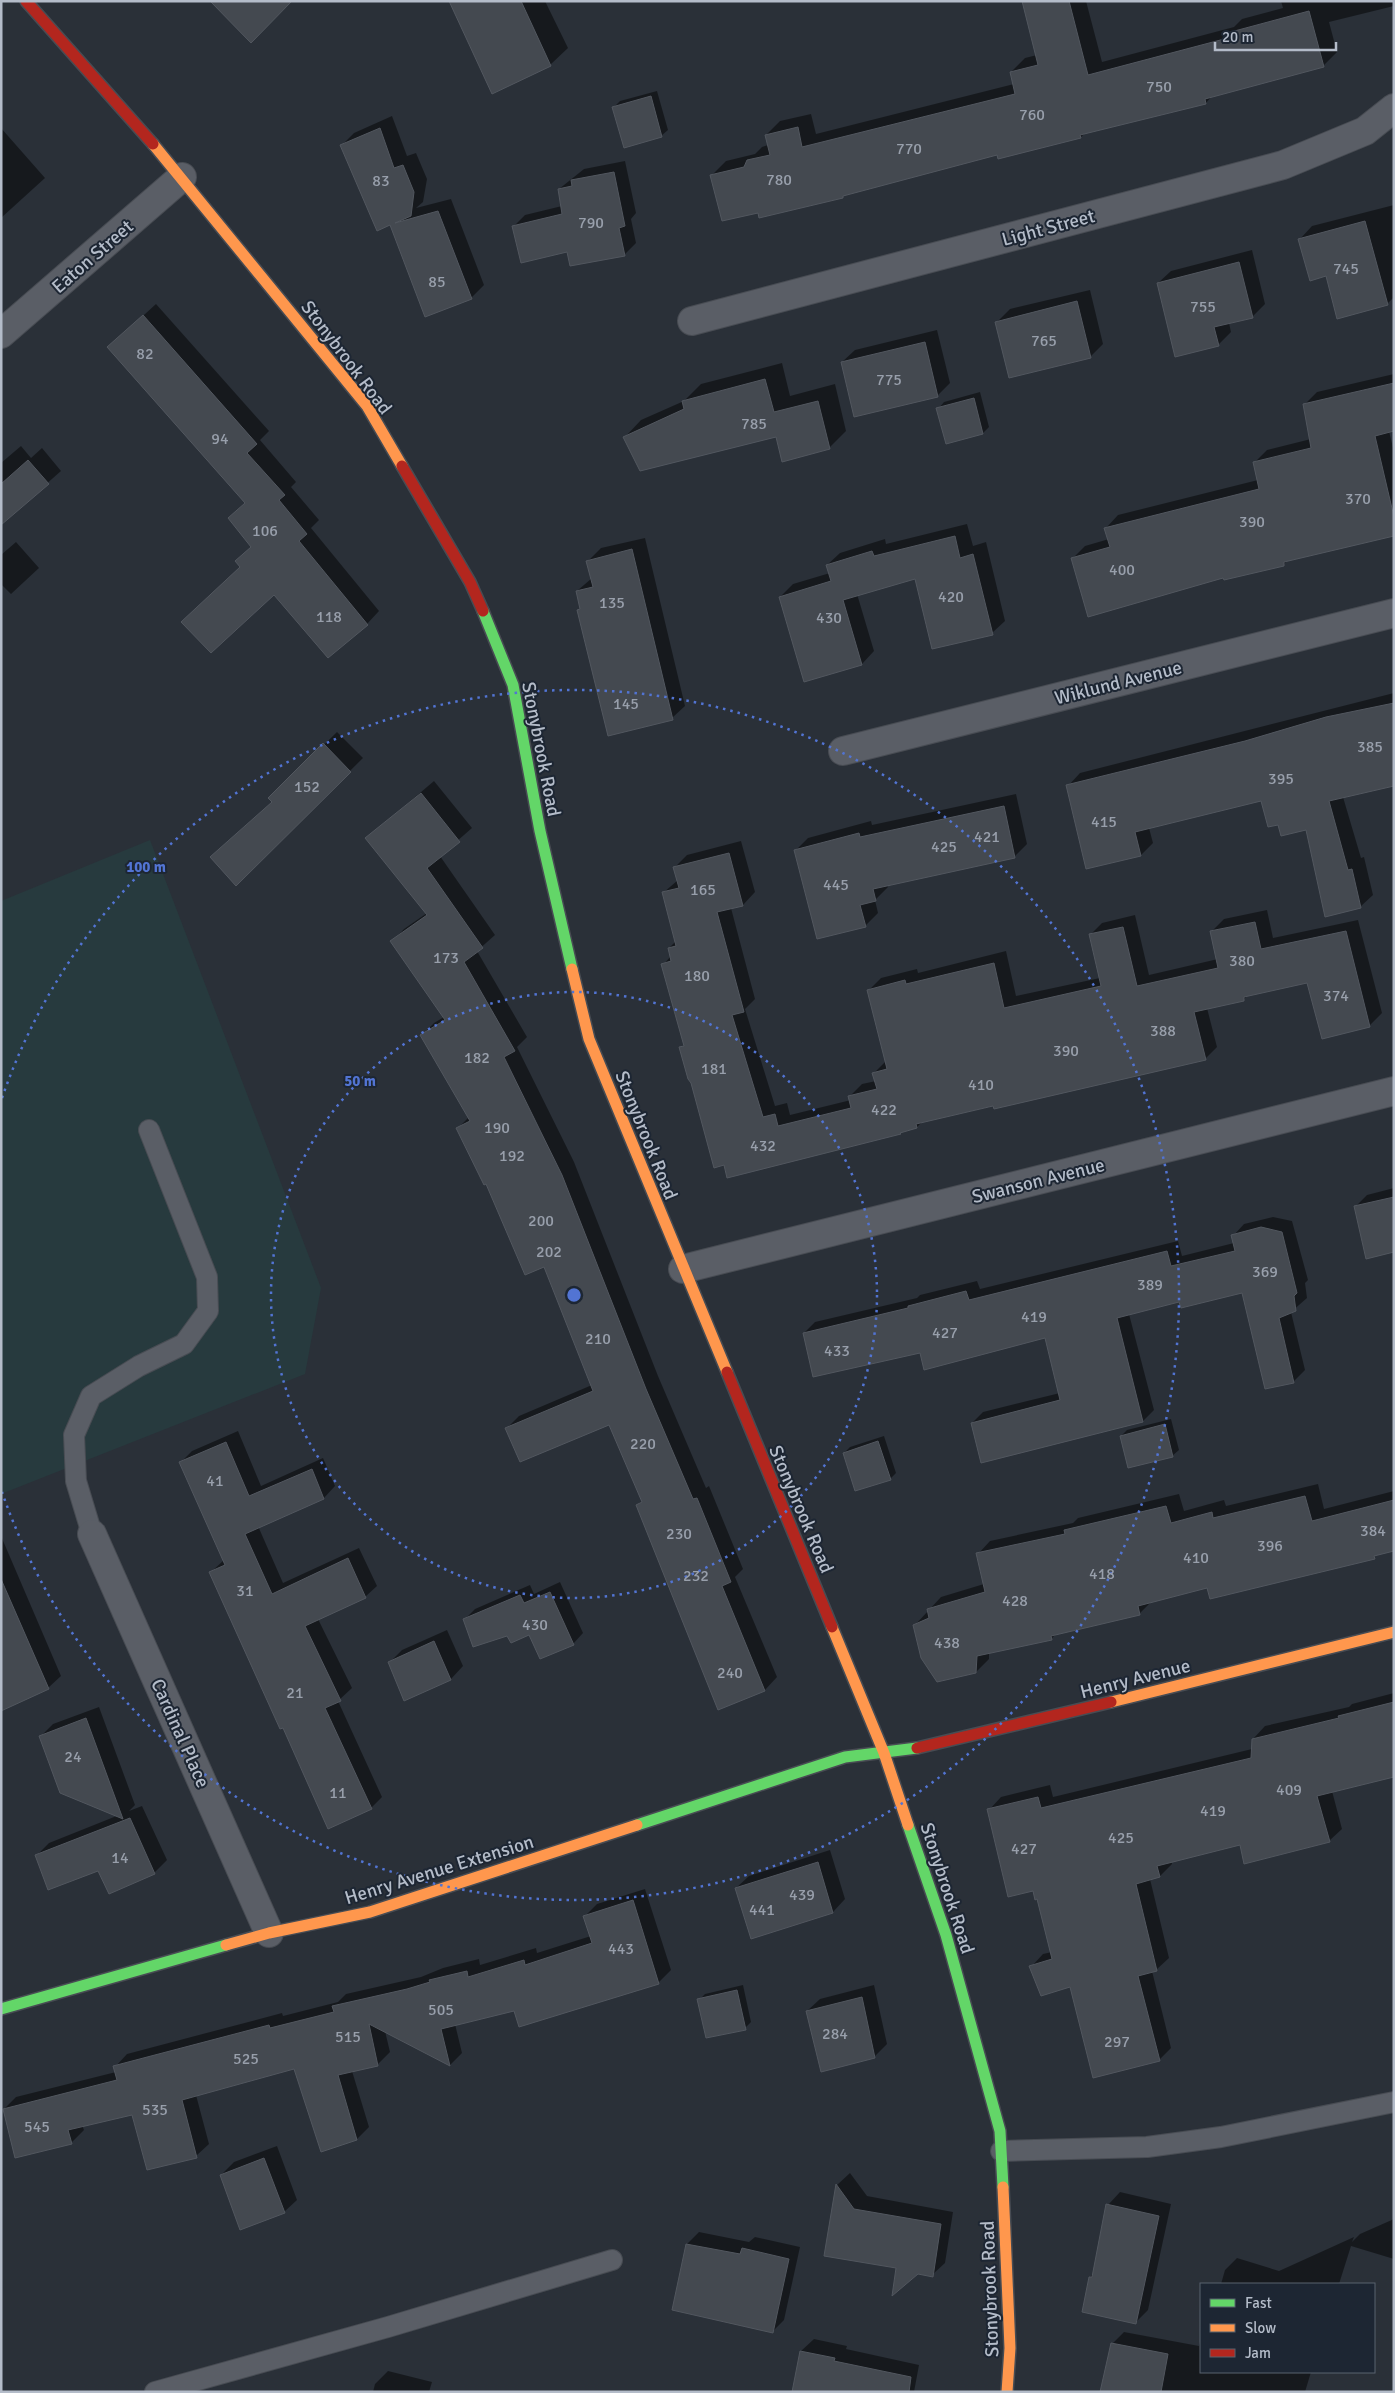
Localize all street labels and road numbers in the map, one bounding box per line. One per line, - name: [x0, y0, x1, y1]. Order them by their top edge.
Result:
- street label: Light Street: [999, 204, 1098, 252]
- street label: Eaton Street: [47, 215, 139, 299]
- street label: Stonybrook Road: [296, 296, 397, 419]
- street label: Wiklund Avenue: [1052, 656, 1184, 710]
- street label: Stonybrook Road: [516, 680, 566, 819]
- street label: Stonybrook Road: [609, 1068, 683, 1203]
- street label: Swanson Avenue: [969, 1153, 1107, 1209]
- street label: Stonybrook Road: [763, 1442, 839, 1577]
- street label: Henry Avenue: [1078, 1654, 1193, 1704]
- street label: Cardinal Place: [145, 1675, 215, 1792]
- street label: Stonybrook Road: [915, 1820, 980, 1957]
- street label: Henry Avenue Extension: [342, 1830, 537, 1910]
- street label: Stonybrook Road: [976, 2220, 1004, 2358]

